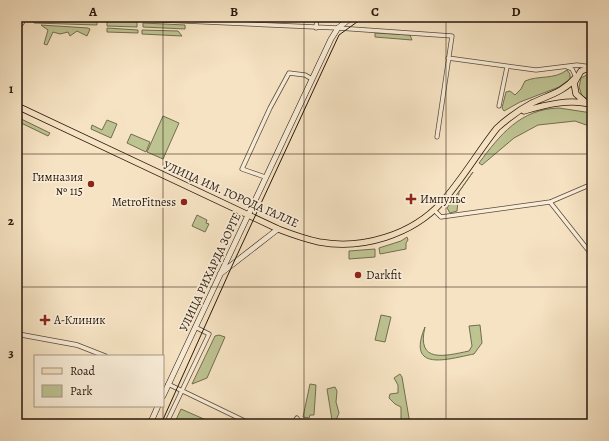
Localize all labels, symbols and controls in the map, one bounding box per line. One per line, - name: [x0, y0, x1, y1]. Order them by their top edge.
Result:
- text: A: [88, 3, 98, 20]
- text: B: [230, 3, 238, 20]
- text: C: [371, 3, 379, 20]
- text: D: [511, 3, 521, 20]
- text: 1: [9, 80, 14, 97]
- street label: УЛИЦА ИМ. ГОРОДА ГАЛЛЕ: [161, 157, 301, 231]
- place label: Гимназия № 115: [32, 169, 83, 199]
- marker: Гимназия № 115: [86, 179, 96, 189]
- place label: Импульс: [420, 191, 466, 207]
- marker: Импульс: [405, 193, 417, 205]
- place label: MetroFitness: [112, 194, 176, 210]
- marker: MetroFitness: [179, 197, 189, 207]
- street label: УЛИЦА РИХАРДА ЗОРГЕ: [175, 210, 245, 334]
- text: 2: [8, 212, 15, 229]
- place label: Darkfit: [366, 267, 402, 283]
- marker: Darkfit: [353, 270, 363, 280]
- place label: А-Клиник: [53, 312, 106, 328]
- marker: А-Клиник: [39, 314, 51, 326]
- text: 3: [8, 344, 14, 361]
- legend: [34, 355, 164, 407]
- text: Road: [70, 363, 96, 379]
- text: Park: [70, 383, 93, 399]

